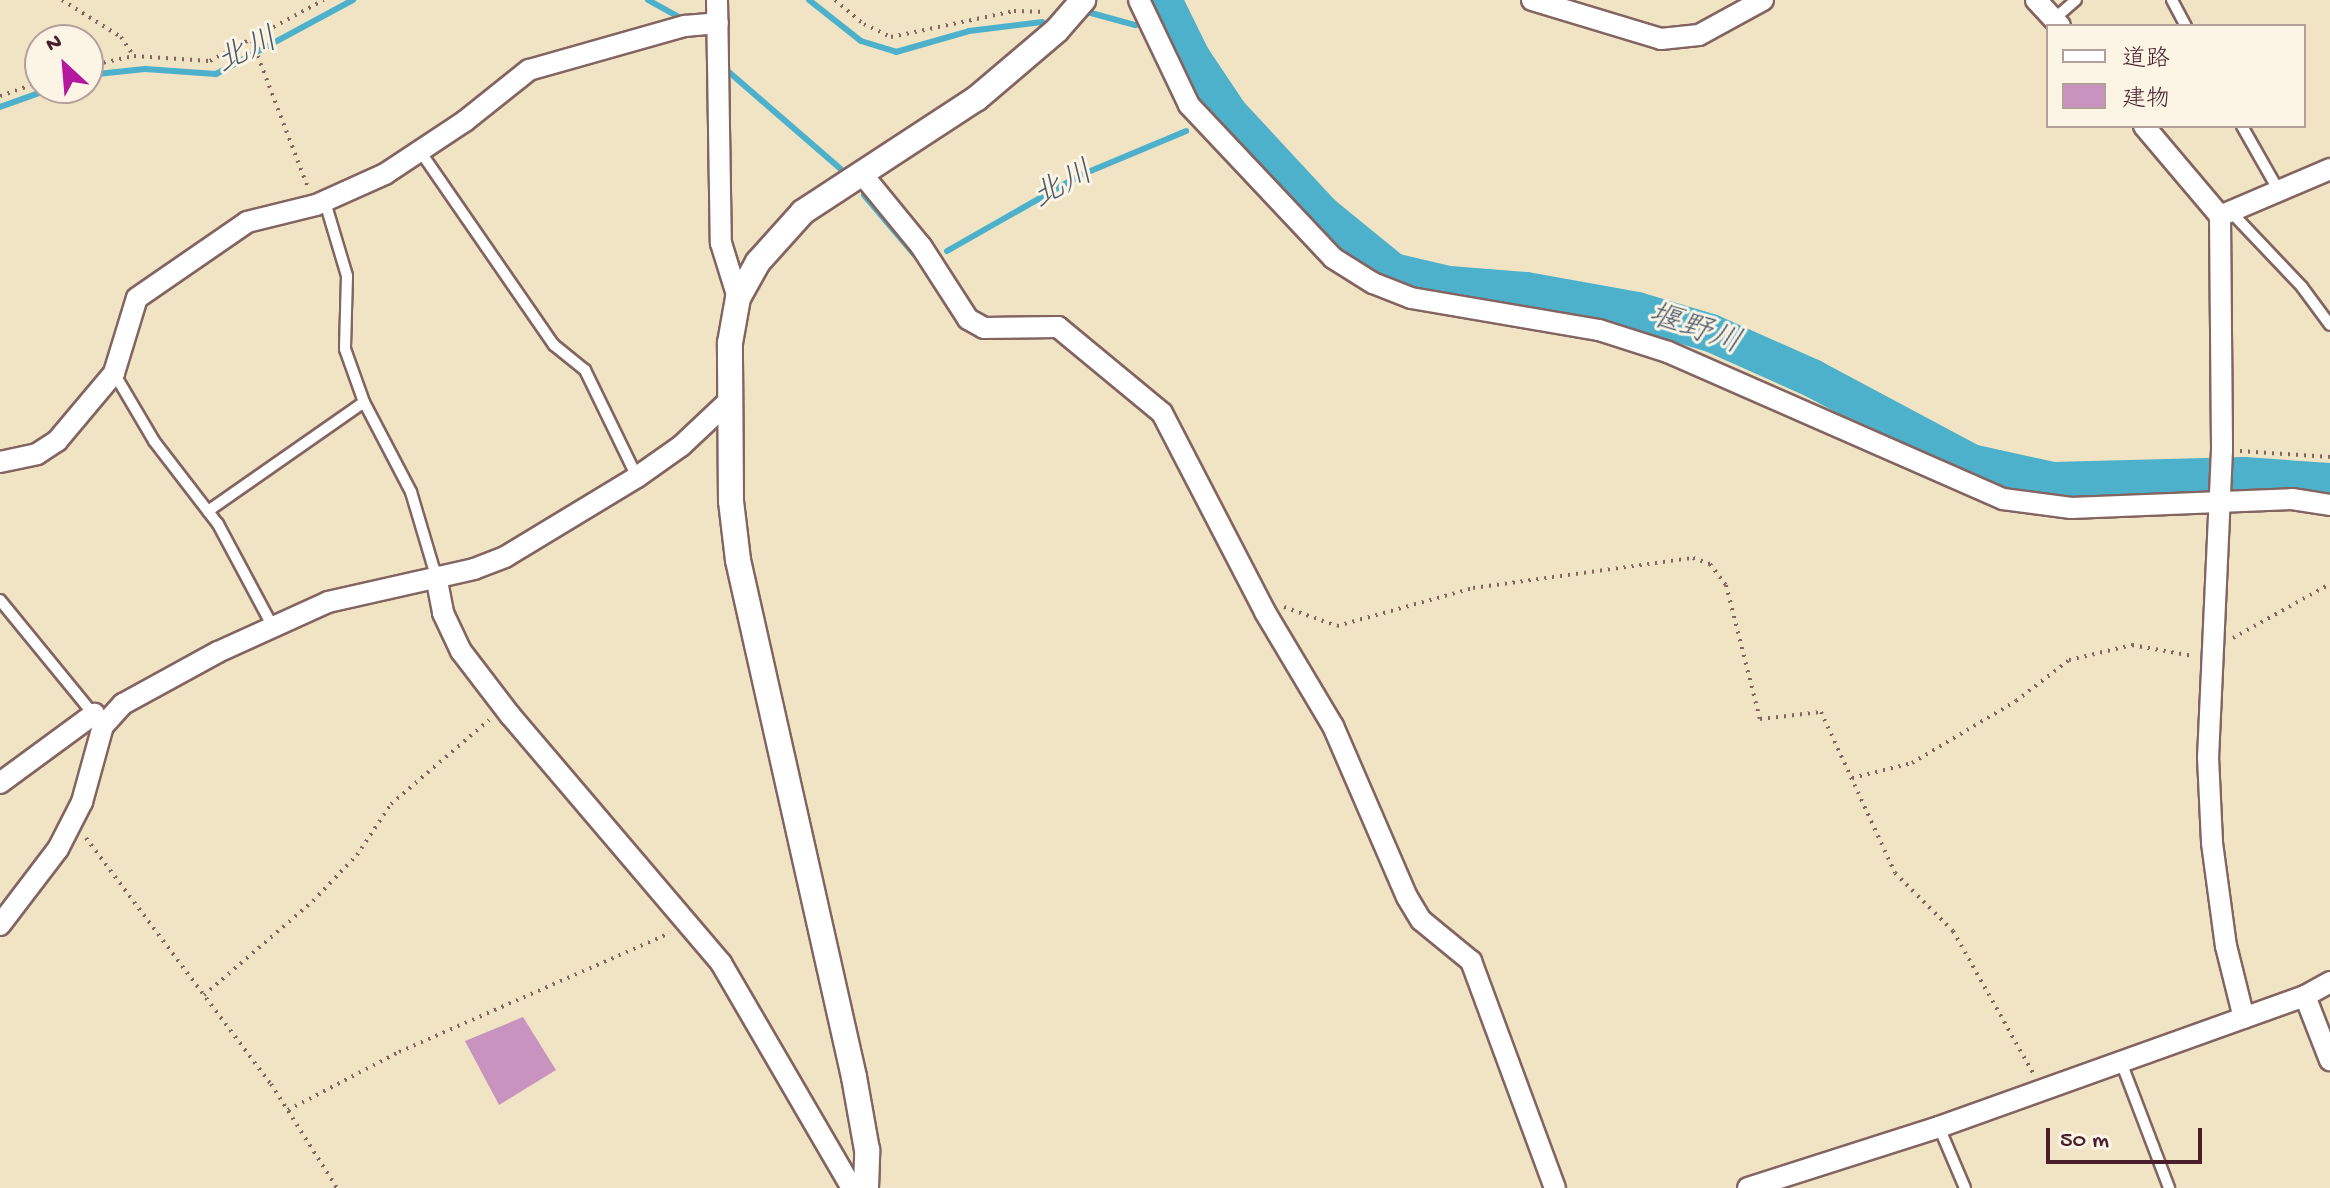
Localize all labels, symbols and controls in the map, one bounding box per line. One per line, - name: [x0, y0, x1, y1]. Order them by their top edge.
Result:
- water label: 北川: [211, 22, 285, 84]
- north arrow: [24, 24, 104, 104]
- legend: [2046, 24, 2306, 128]
- text: N: [42, 29, 67, 59]
- text: 道路: [2122, 46, 2170, 75]
- text: 建物: [2122, 86, 2170, 115]
- water label: 北川: [1027, 155, 1101, 219]
- water label: 堰野川: [1642, 297, 1746, 365]
- scale bar: [2050, 1112, 2206, 1162]
- text: 50 m: [2060, 1127, 2109, 1156]

